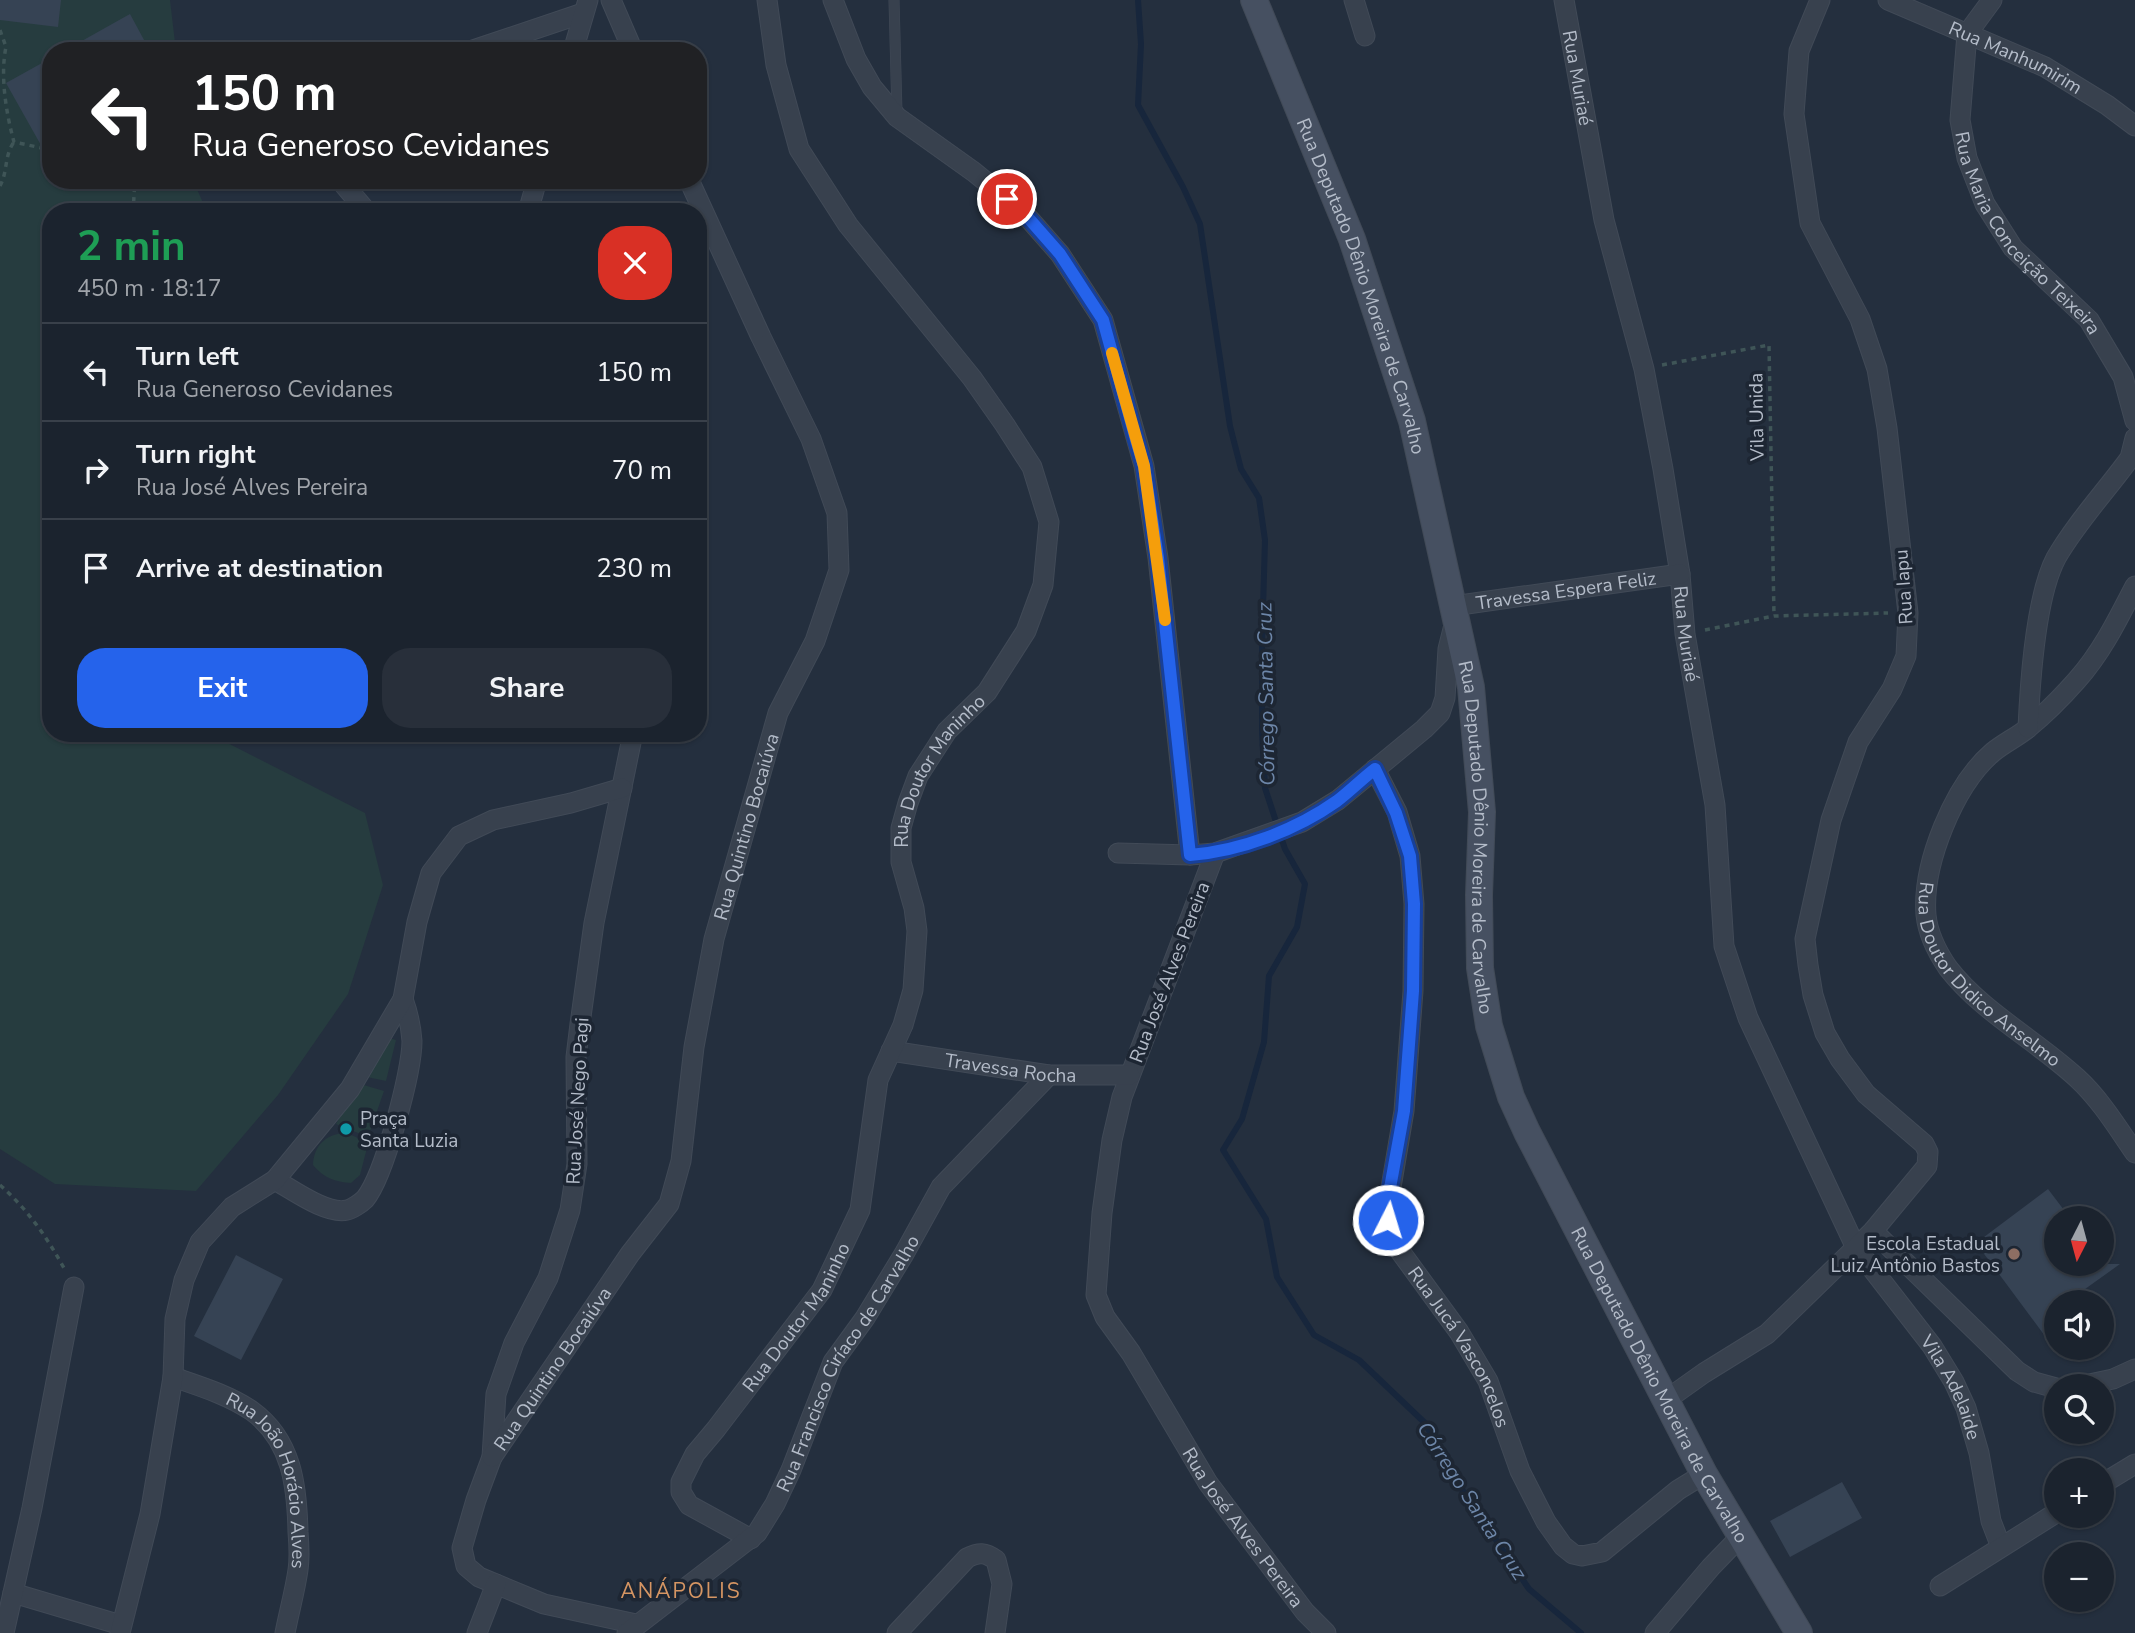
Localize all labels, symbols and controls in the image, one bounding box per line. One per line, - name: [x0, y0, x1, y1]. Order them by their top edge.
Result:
- street label: Rua Manhumirim: [1945, 15, 2087, 101]
- street label: Rua Muriaé: [1556, 28, 1599, 128]
- text: 150 m: [192, 60, 336, 127]
- icon: left: [77, 70, 168, 161]
- street label: Rua Deputado Dênio Moreira de Carvalho: [1290, 114, 1431, 457]
- text: Rua Generoso Cevidanes: [192, 124, 550, 167]
- street label: Rua Maria Conceição Teixeira: [1948, 129, 2107, 339]
- pin: [977, 169, 1037, 229]
- icon: arrive: [988, 180, 1026, 218]
- text: 2 min: [77, 218, 186, 275]
- button: close: [598, 226, 672, 300]
- text: 450 m · 18:17: [77, 273, 222, 304]
- text: Turn left: [136, 339, 239, 374]
- icon: left: [77, 353, 115, 391]
- text: 150 m: [596, 355, 672, 390]
- street label: Vila Unida: [1743, 373, 1771, 462]
- text: Rua Generoso Cevidanes: [136, 374, 393, 405]
- text: Turn right: [136, 437, 255, 472]
- icon: right: [77, 451, 115, 489]
- text: 70 m: [612, 453, 672, 488]
- text: Rua José Alves Pereira: [136, 472, 368, 503]
- icon: arrive: [77, 549, 115, 587]
- street label: Rua Iapu: [1888, 549, 1920, 625]
- text: Arrive at destination: [136, 551, 383, 586]
- text: 230 m: [596, 551, 672, 586]
- street label: Travessa Espera Feliz: [1474, 565, 1658, 617]
- street label: Rua Muriaé: [1667, 585, 1705, 684]
- water label: Córrego Santa Cruz: [1250, 602, 1282, 786]
- button: Exit: [77, 648, 368, 728]
- button: Share: [382, 648, 672, 728]
- street label: Rua Deputado Dênio Moreira de Carvalho: [1452, 658, 1499, 1016]
- street label: Rua Doutor Maninho: [889, 689, 991, 848]
- street label: Rua Quintino Bocaiúva: [708, 730, 786, 923]
- street label: Rua José Alves Pereira: [1123, 878, 1216, 1067]
- street label: Rua Doutor Didico Anselmo: [1912, 880, 2066, 1073]
- street label: Rua José Nego Pagi: [561, 1017, 595, 1185]
- street label: Travessa Rocha: [943, 1047, 1076, 1089]
- place label: Praça Santa Luzia: [360, 1106, 458, 1154]
- marker: Praça Santa Luzia: [338, 1121, 354, 1137]
- position arrow: [1351, 1183, 1425, 1257]
- north arrow: [2044, 1206, 2114, 1276]
- map controls: [2044, 1206, 2114, 1612]
- street label: Rua Deputado Dênio Moreira de Carvalho: [1564, 1222, 1754, 1548]
- street label: Rua Francisco Ciríaco de Carvalho: [770, 1231, 926, 1496]
- place label: Escola Estadual Luiz Antônio Bastos: [1831, 1231, 2000, 1279]
- street label: Rua Doutor Maninho: [737, 1238, 857, 1398]
- marker: Escola Estadual Luiz Antônio Bastos: [2006, 1246, 2022, 1262]
- street label: Rua Jucá Vasconcelos: [1401, 1261, 1516, 1431]
- street label: Rua Quintino Bocaiúva: [488, 1282, 618, 1456]
- button: sound: [2044, 1290, 2114, 1360]
- street label: Vila Adelaide: [1913, 1329, 1986, 1443]
- button: search: [2044, 1374, 2114, 1444]
- street label: Rua João Horácio Alves: [221, 1387, 311, 1570]
- water label: Córrego Santa Cruz: [1410, 1416, 1534, 1586]
- street label: Rua José Alves Pereira: [1176, 1443, 1309, 1613]
- button: +: [2044, 1458, 2114, 1528]
- button: −: [2044, 1542, 2114, 1612]
- district label: ANÁPOLIS: [620, 1577, 742, 1605]

